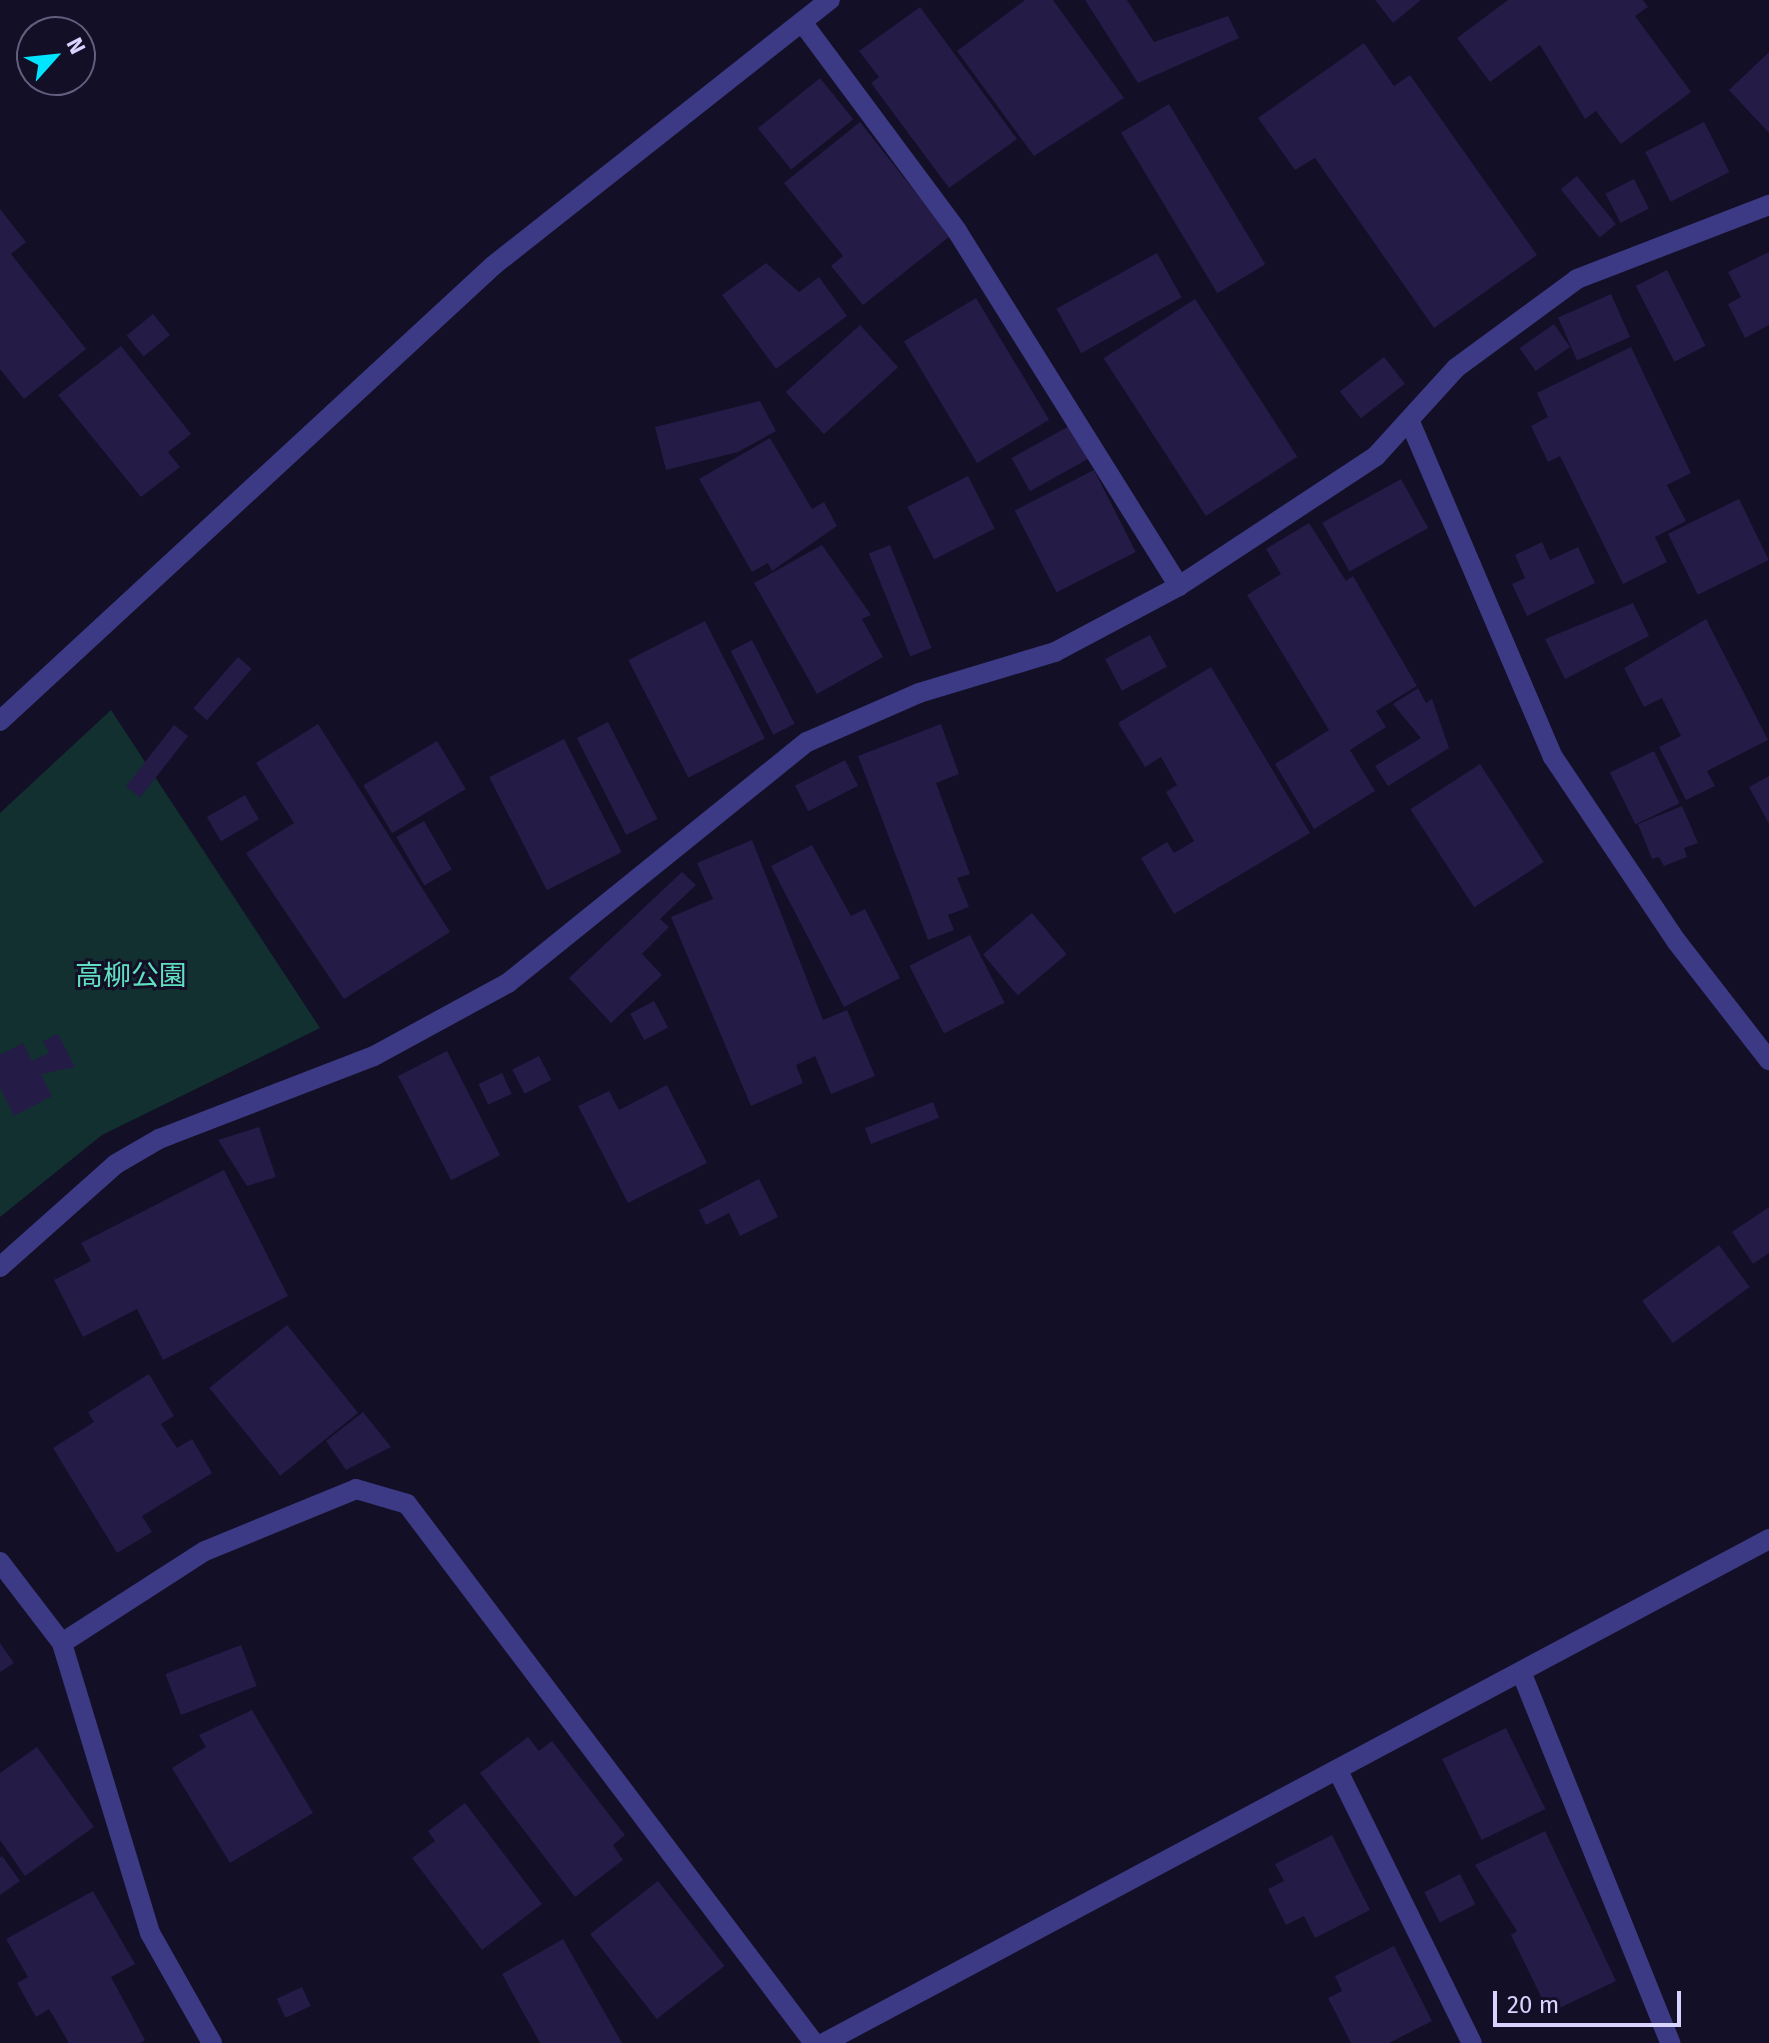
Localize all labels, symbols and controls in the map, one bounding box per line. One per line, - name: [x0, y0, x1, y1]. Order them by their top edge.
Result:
- north arrow: [16, 16, 96, 96]
- text: N: [61, 33, 91, 58]
- park label: 高柳公園: [75, 959, 187, 993]
- scale bar: [1497, 1975, 1685, 2025]
- text: 20 m: [1507, 1991, 1559, 2019]

